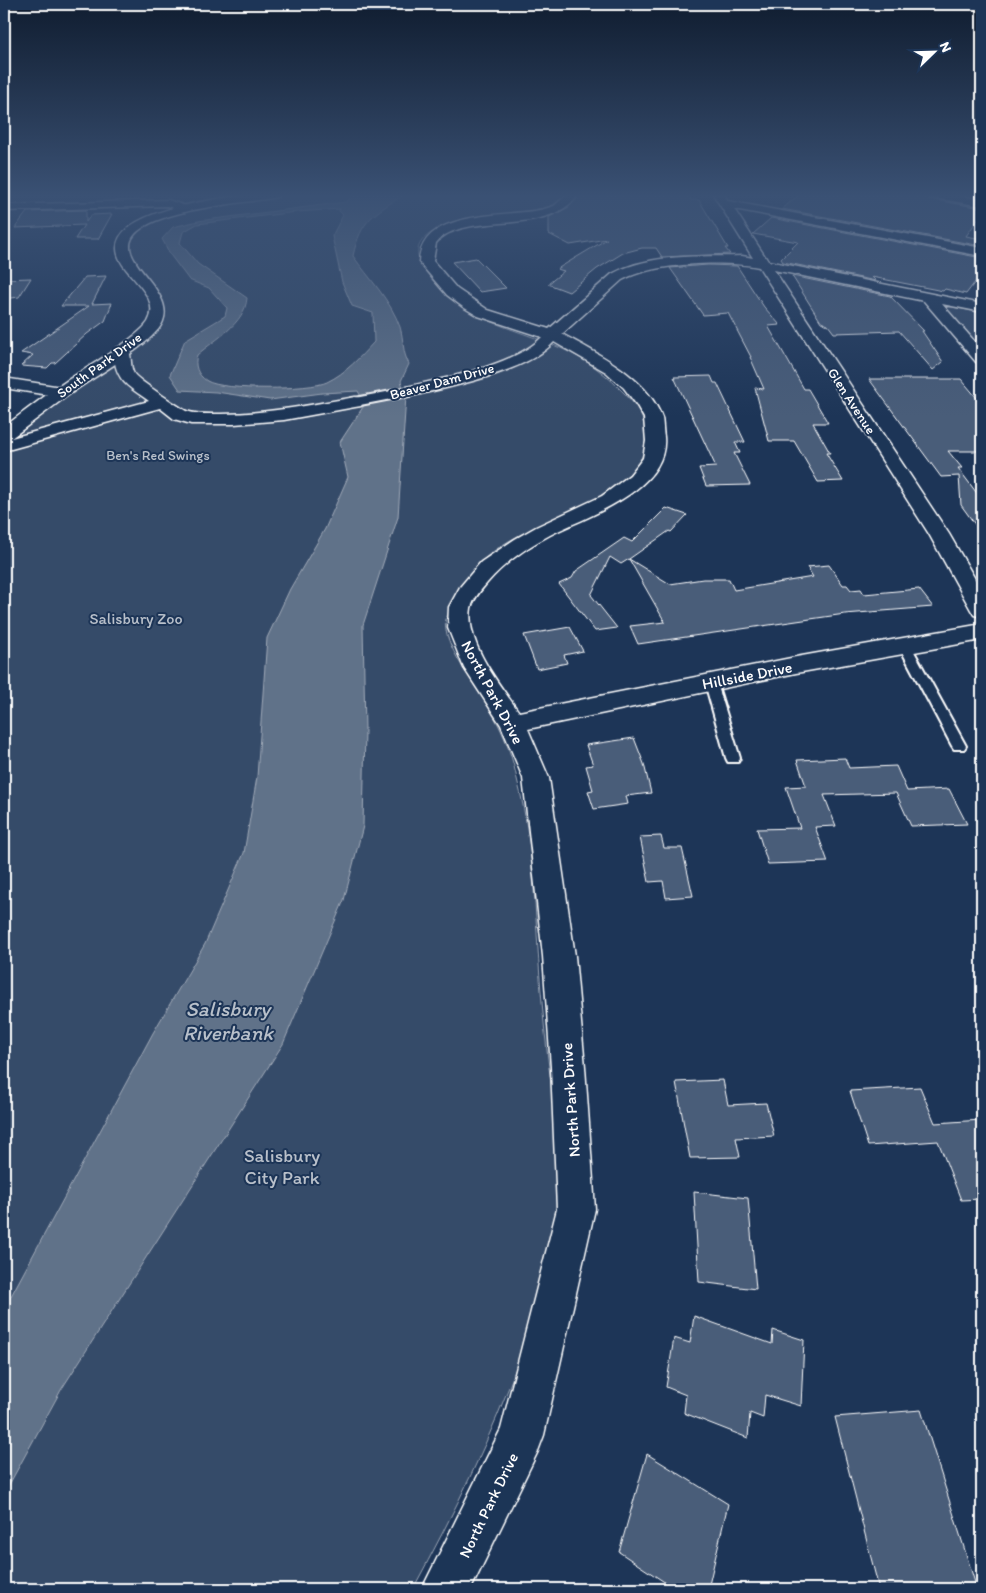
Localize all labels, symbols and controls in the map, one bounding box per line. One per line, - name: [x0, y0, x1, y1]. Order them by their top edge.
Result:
- north arrow: [908, 28, 958, 78]
- text: N: [936, 39, 955, 55]
- street label: South Park Drive: [54, 329, 145, 402]
- street label: Beaver Dam Drive: [388, 359, 496, 404]
- street label: Glen Avenue: [824, 365, 879, 438]
- park label: Ben's Red Swings: [106, 447, 210, 464]
- park label: Salisbury Zoo: [89, 609, 183, 628]
- street label: North Park Drive: [457, 637, 528, 747]
- street label: Hillside Drive: [700, 657, 794, 694]
- water label: Salisbury Riverbank: [183, 996, 274, 1045]
- street label: North Park Drive: [557, 1042, 584, 1158]
- park label: Salisbury City Park: [244, 1144, 320, 1189]
- street label: North Park Drive: [455, 1450, 522, 1561]

